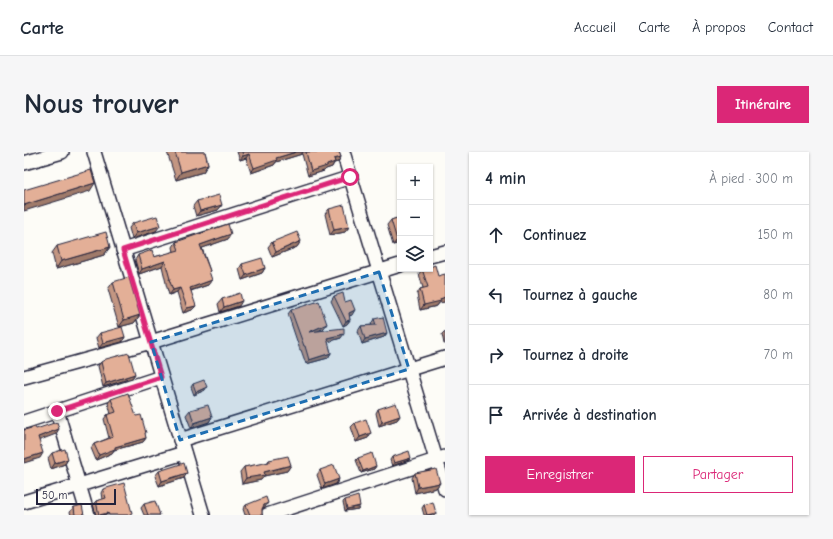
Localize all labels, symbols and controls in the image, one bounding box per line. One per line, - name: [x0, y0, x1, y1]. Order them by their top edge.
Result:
- text: Carte: [20, 17, 64, 39]
- text: Accueil: [574, 19, 616, 36]
- text: Carte: [638, 19, 670, 36]
- text: À propos: [692, 19, 746, 36]
- text: Contact: [768, 19, 813, 36]
- button: Itinéraire: [717, 86, 809, 123]
- text: Nous trouver: [24, 88, 179, 120]
- map controls: [397, 164, 433, 272]
- button: +: [397, 164, 433, 200]
- route start: [341, 168, 359, 186]
- text: 4 min: [485, 169, 526, 188]
- text: À pied · 300 m: [709, 171, 793, 186]
- button: −: [397, 200, 433, 236]
- icon: ahead: [485, 224, 507, 246]
- text: Continuez: [523, 226, 586, 244]
- text: 150 m: [758, 227, 793, 242]
- button: layers: [397, 236, 433, 272]
- icon: left: [485, 284, 507, 306]
- text: Tournez à gauche: [523, 286, 637, 304]
- text: 80 m: [763, 287, 793, 302]
- icon: right: [485, 344, 507, 366]
- text: Tournez à droite: [523, 346, 628, 364]
- text: 70 m: [764, 347, 793, 362]
- route end: [48, 402, 66, 420]
- icon: arrive: [485, 404, 507, 426]
- text: Arrivée à destination: [523, 406, 657, 424]
- button: Enregistrer: [485, 456, 635, 493]
- button: Partager: [643, 456, 793, 493]
- scale bar: [36, 487, 116, 506]
- text: 50 m: [42, 489, 67, 502]

